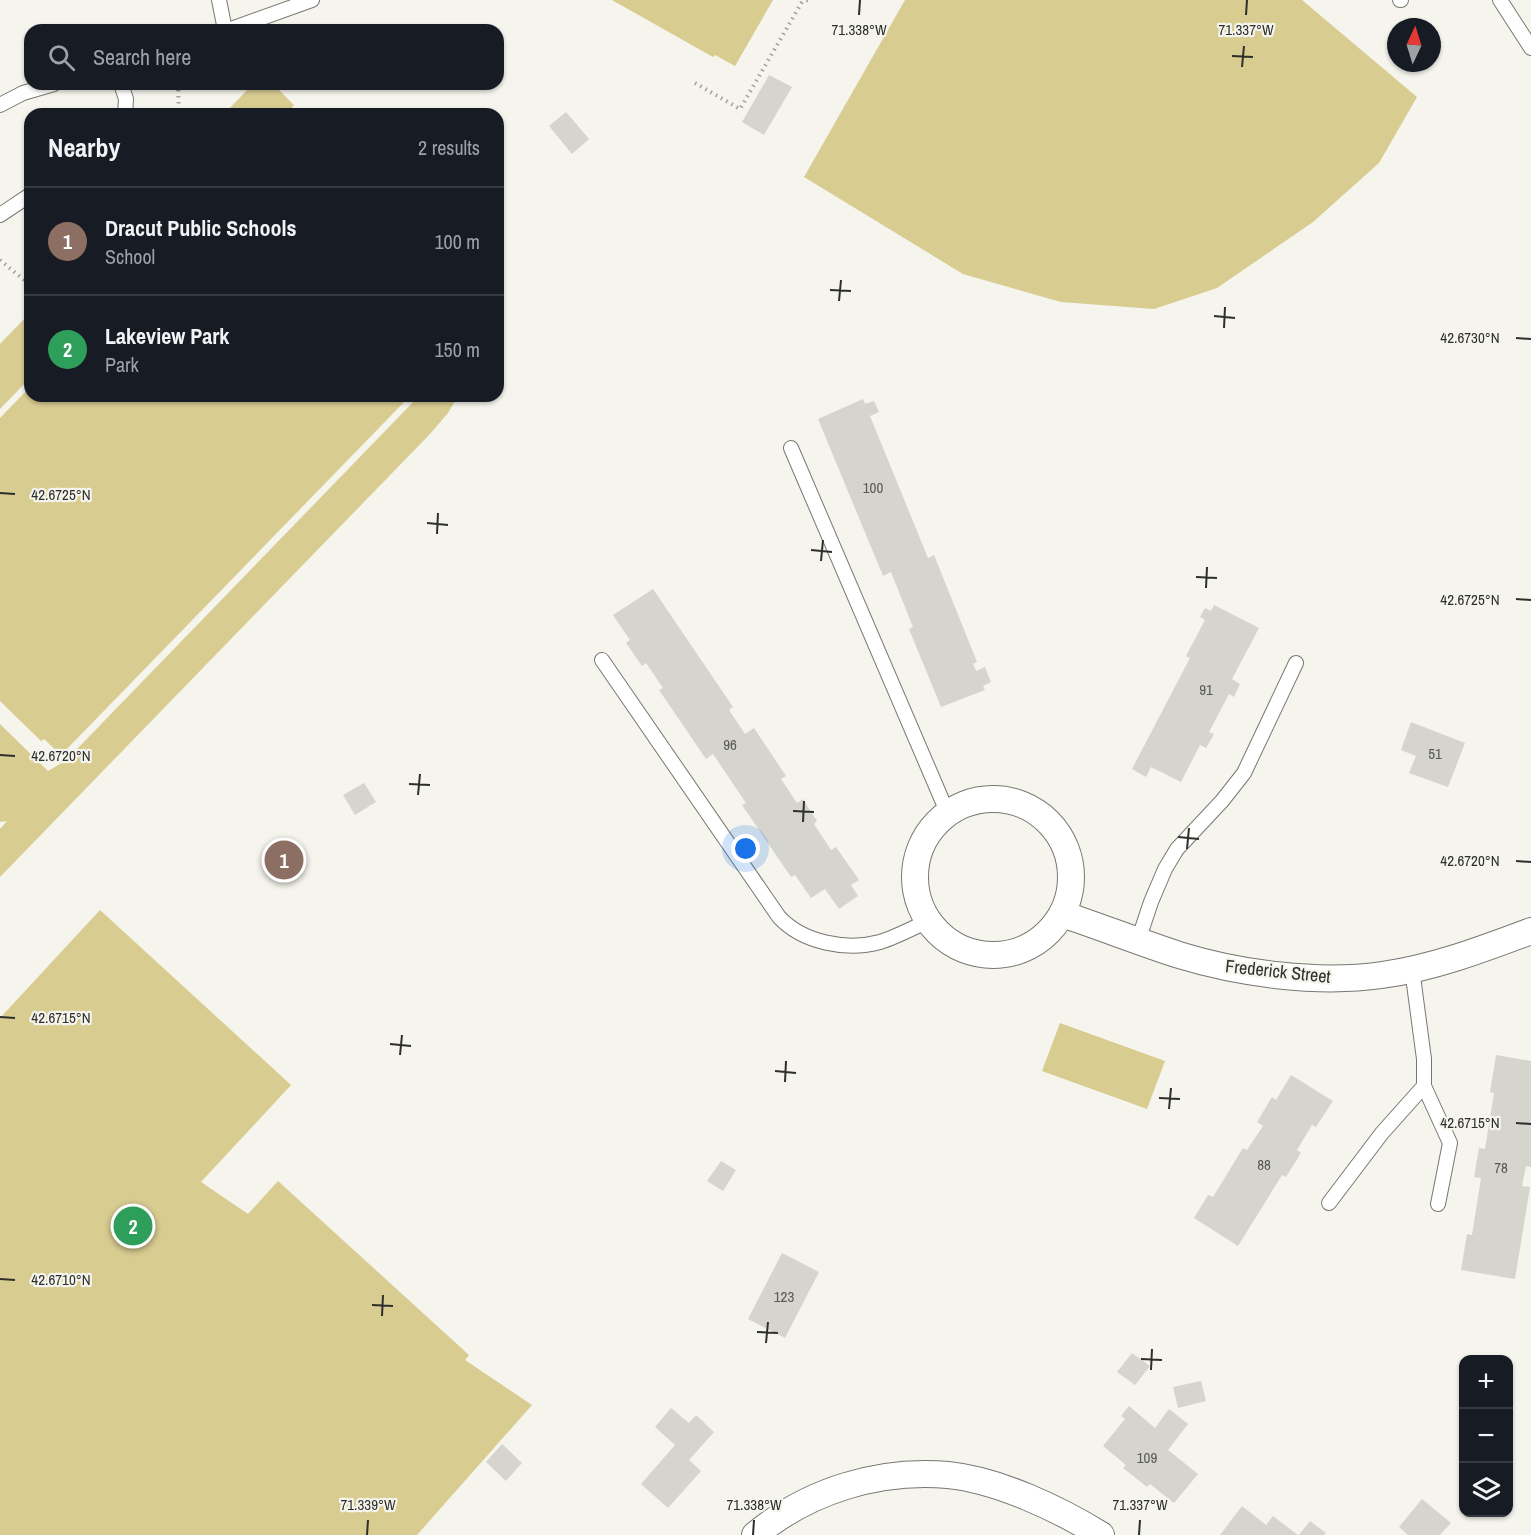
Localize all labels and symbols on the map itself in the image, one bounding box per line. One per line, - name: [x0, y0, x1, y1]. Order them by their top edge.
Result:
- north arrow: [1387, 18, 1441, 72]
- text: 71.338°W: [831, 19, 887, 40]
- text: 71.337°W: [1218, 19, 1274, 40]
- text: 42.6730°N: [1440, 327, 1500, 348]
- house number: 100: [863, 477, 883, 498]
- text: 42.6725°N: [31, 484, 91, 505]
- text: 42.6725°N: [1440, 589, 1500, 610]
- house number: 91: [1199, 679, 1213, 700]
- house number: 96: [723, 734, 737, 755]
- house number: 51: [1428, 743, 1442, 764]
- text: 42.6720°N: [31, 745, 91, 766]
- your location: [731, 834, 760, 863]
- pin: 1: [264, 838, 304, 882]
- text: 42.6720°N: [1440, 850, 1500, 871]
- street label: Frederick Street: [1224, 953, 1332, 989]
- text: 42.6715°N: [31, 1007, 91, 1028]
- text: 42.6715°N: [1440, 1112, 1500, 1133]
- house number: 88: [1257, 1154, 1271, 1175]
- house number: 78: [1494, 1157, 1508, 1178]
- pin: 2: [114, 1204, 152, 1248]
- text: 42.6710°N: [31, 1269, 91, 1290]
- house number: 123: [774, 1286, 794, 1307]
- house number: 109: [1137, 1447, 1157, 1468]
- text: 71.339°W: [340, 1494, 396, 1515]
- text: 71.338°W: [726, 1494, 782, 1515]
- text: 71.337°W: [1112, 1494, 1168, 1515]

